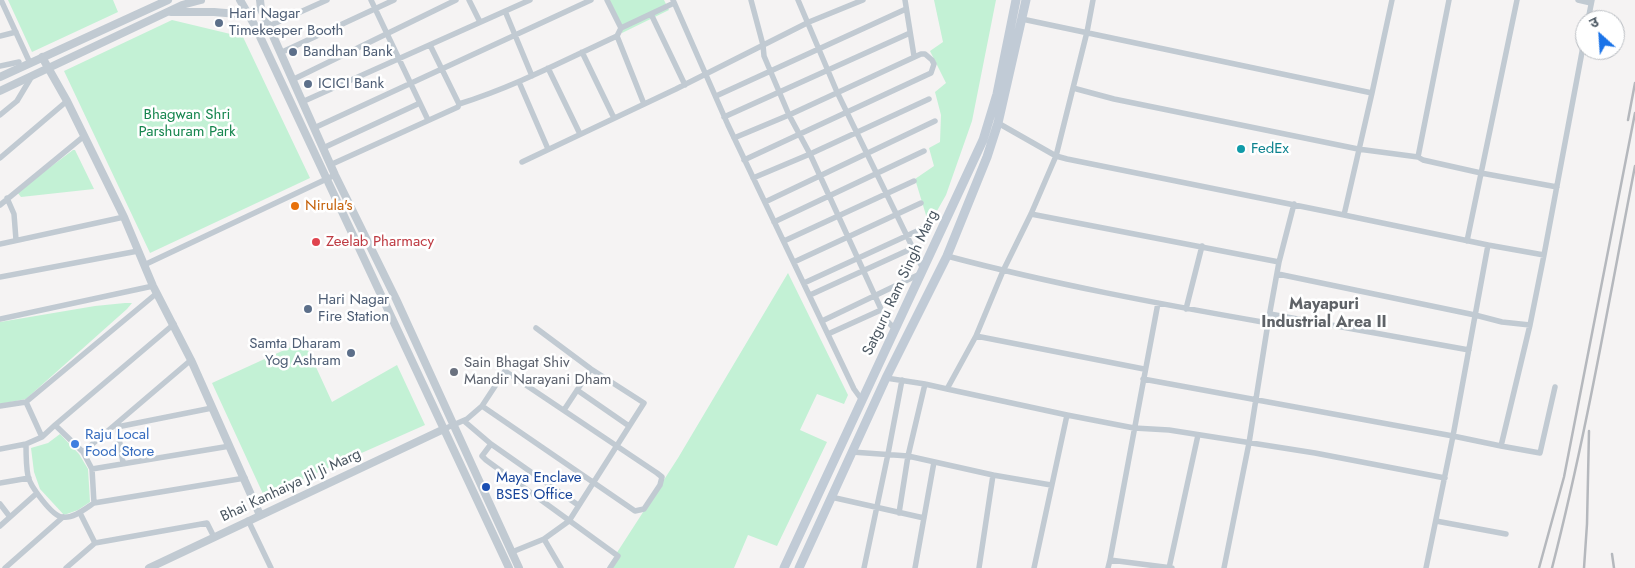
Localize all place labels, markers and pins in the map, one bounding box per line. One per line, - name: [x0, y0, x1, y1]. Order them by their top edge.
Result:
- place label: Hari Nagar Timekeeper Booth: [229, 5, 343, 40]
- marker: Hari Nagar Timekeeper Booth: [213, 17, 225, 29]
- place label: Bandhan Bank: [303, 43, 393, 61]
- marker: Bandhan Bank: [287, 46, 299, 58]
- place label: ICICI Bank: [318, 75, 384, 93]
- marker: ICICI Bank: [302, 78, 314, 90]
- place label: FedEx: [1251, 140, 1289, 158]
- marker: FedEx: [1235, 143, 1247, 155]
- place label: Nirula's: [305, 197, 353, 215]
- marker: Nirula's: [289, 200, 301, 212]
- place label: Zeelab Pharmacy: [326, 233, 434, 251]
- marker: Zeelab Pharmacy: [310, 236, 322, 248]
- place label: Hari Nagar Fire Station: [318, 291, 389, 326]
- marker: Hari Nagar Fire Station: [302, 303, 314, 315]
- place label: Samta Dharam Yog Ashram: [249, 335, 341, 370]
- marker: Samta Dharam Yog Ashram: [345, 347, 357, 359]
- place label: Sain Bhagat Shiv Mandir Narayani Dham: [464, 354, 612, 389]
- marker: Sain Bhagat Shiv Mandir Narayani Dham: [448, 366, 460, 378]
- place label: Raju Local Food Store: [85, 426, 154, 461]
- marker: Raju Local Food Store: [69, 438, 81, 450]
- place label: Maya Enclave BSES Office: [496, 469, 582, 504]
- marker: Maya Enclave BSES Office: [480, 481, 492, 493]

